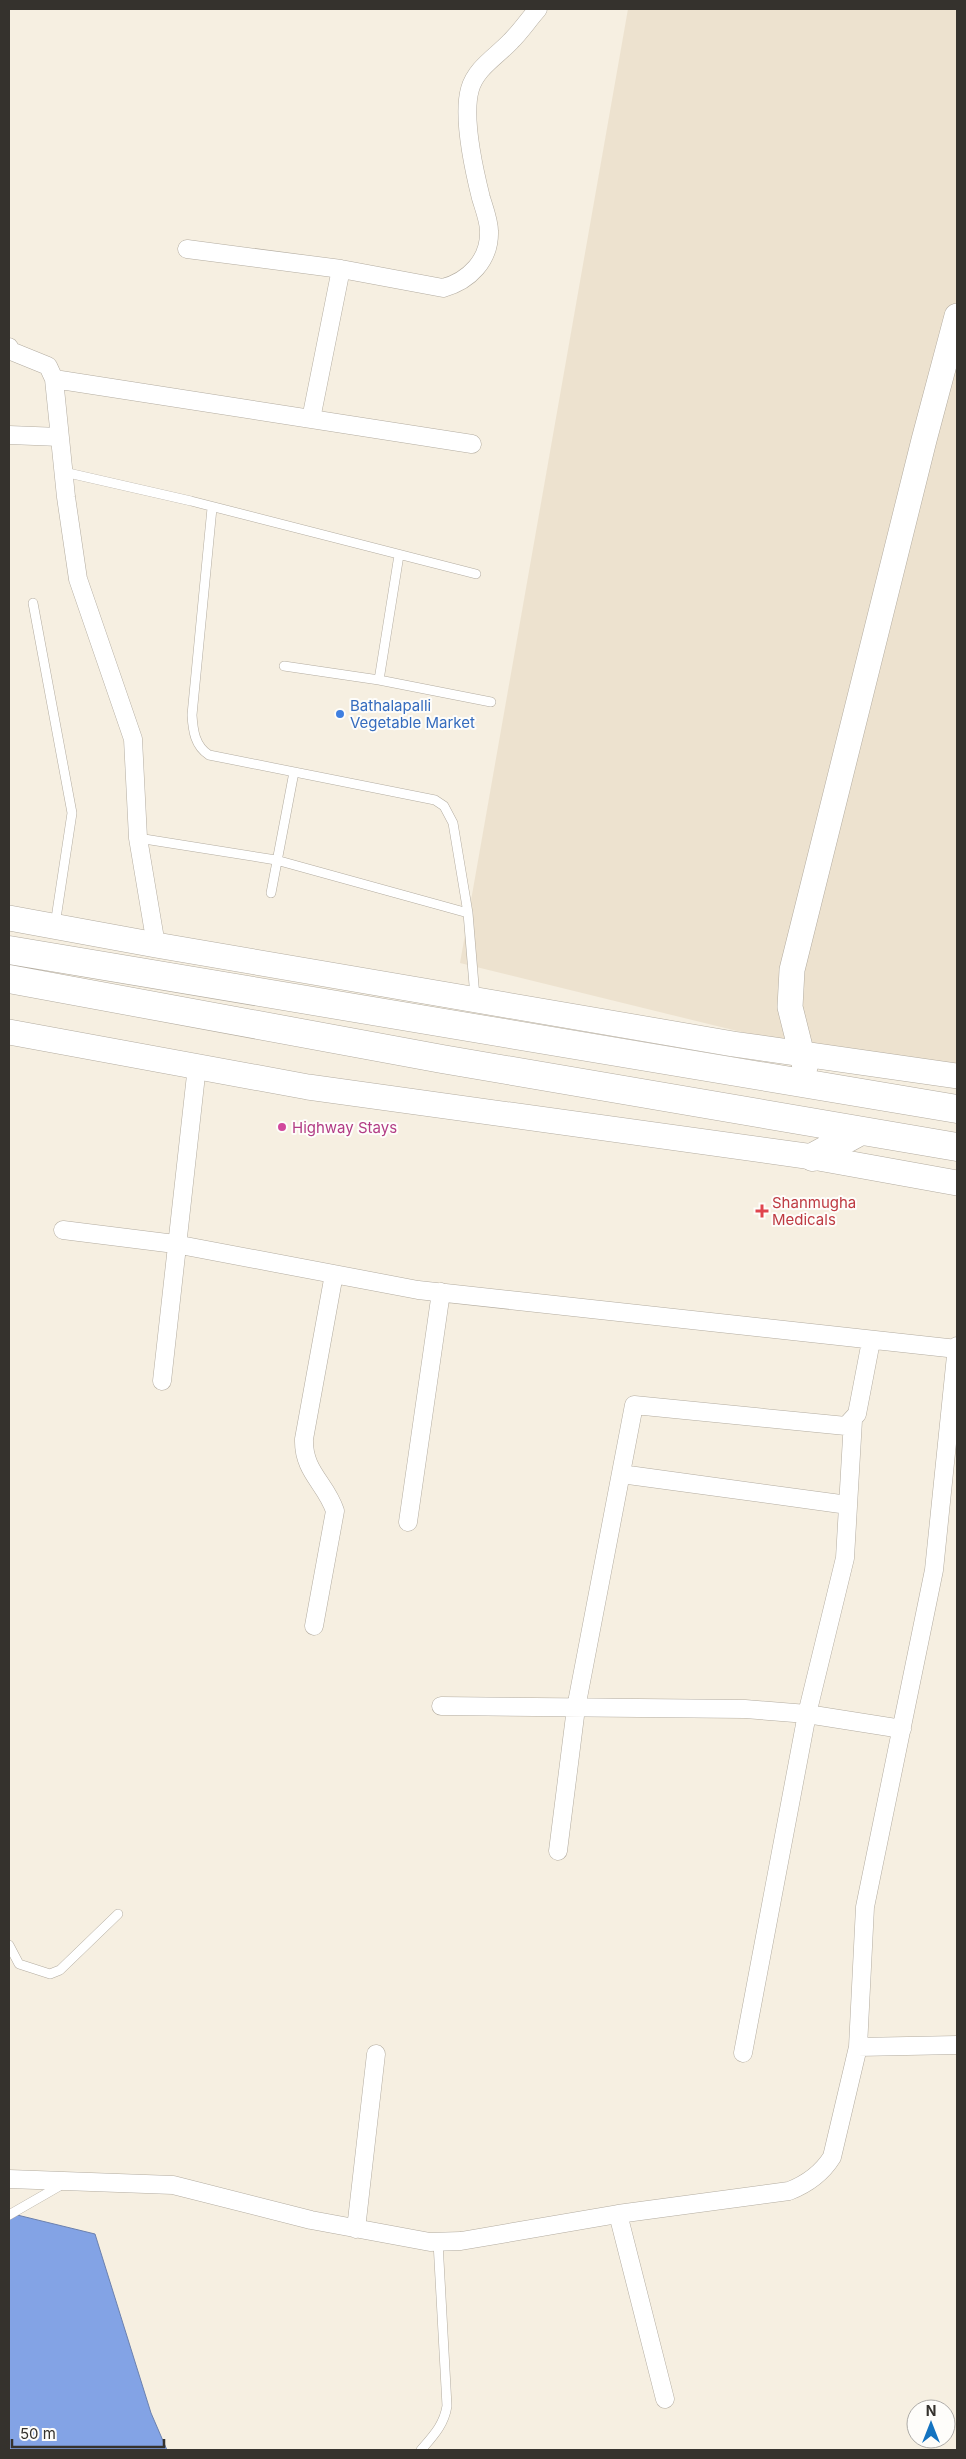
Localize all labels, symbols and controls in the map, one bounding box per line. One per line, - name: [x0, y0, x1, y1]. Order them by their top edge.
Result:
- place label: Bathalapalli Vegetable Market: [350, 696, 475, 732]
- marker: Bathalapalli Vegetable Market: [334, 708, 346, 720]
- place label: Highway Stays: [292, 1118, 397, 1137]
- marker: Highway Stays: [276, 1121, 288, 1133]
- place label: Shanmugha Medicals: [772, 1193, 856, 1229]
- marker: Shanmugha Medicals: [756, 1205, 768, 1217]
- north arrow: [906, 2399, 956, 2449]
- text: N: [926, 2402, 936, 2419]
- scale bar: [12, 2416, 165, 2448]
- text: 50 m: [20, 2424, 56, 2443]

